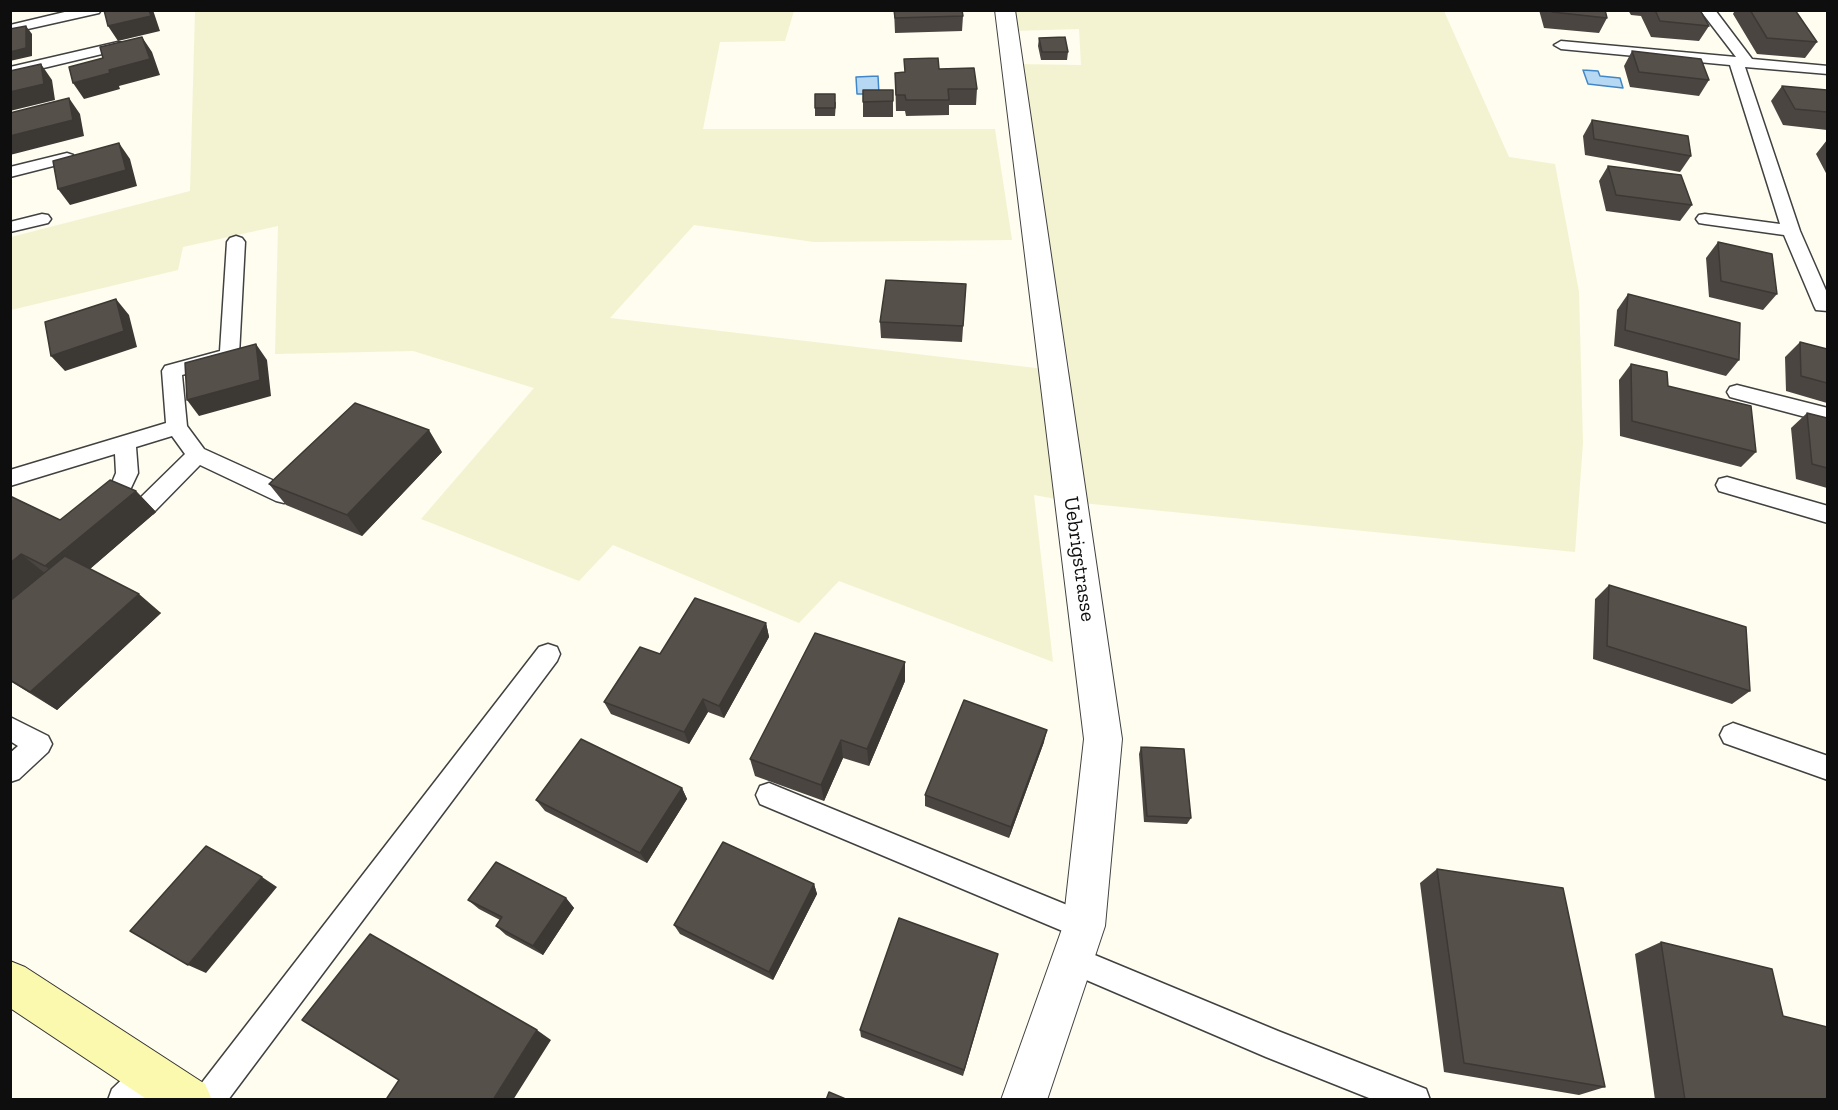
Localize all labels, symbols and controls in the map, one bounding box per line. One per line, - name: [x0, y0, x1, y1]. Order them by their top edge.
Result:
- street label: Uebrigstrasse: [1058, 495, 1100, 623]

